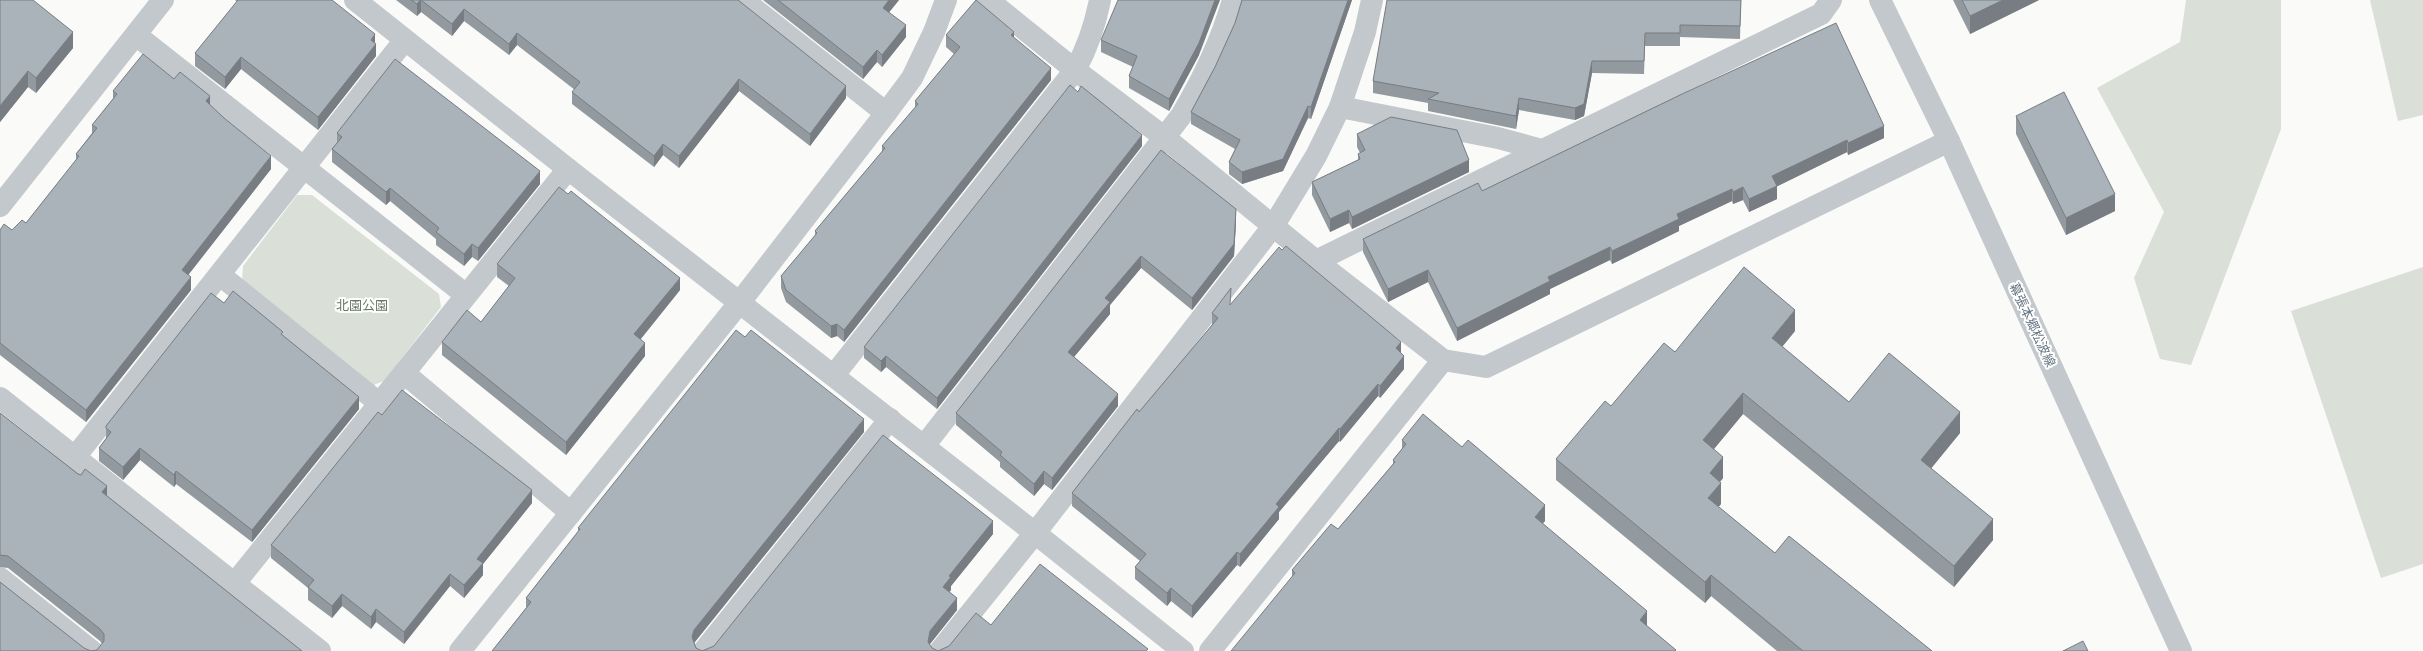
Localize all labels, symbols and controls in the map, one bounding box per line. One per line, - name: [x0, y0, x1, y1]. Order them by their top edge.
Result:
- street label: 幕張本郷松波線: [2006, 280, 2058, 370]
- park label: 北園公園: [336, 298, 388, 314]

